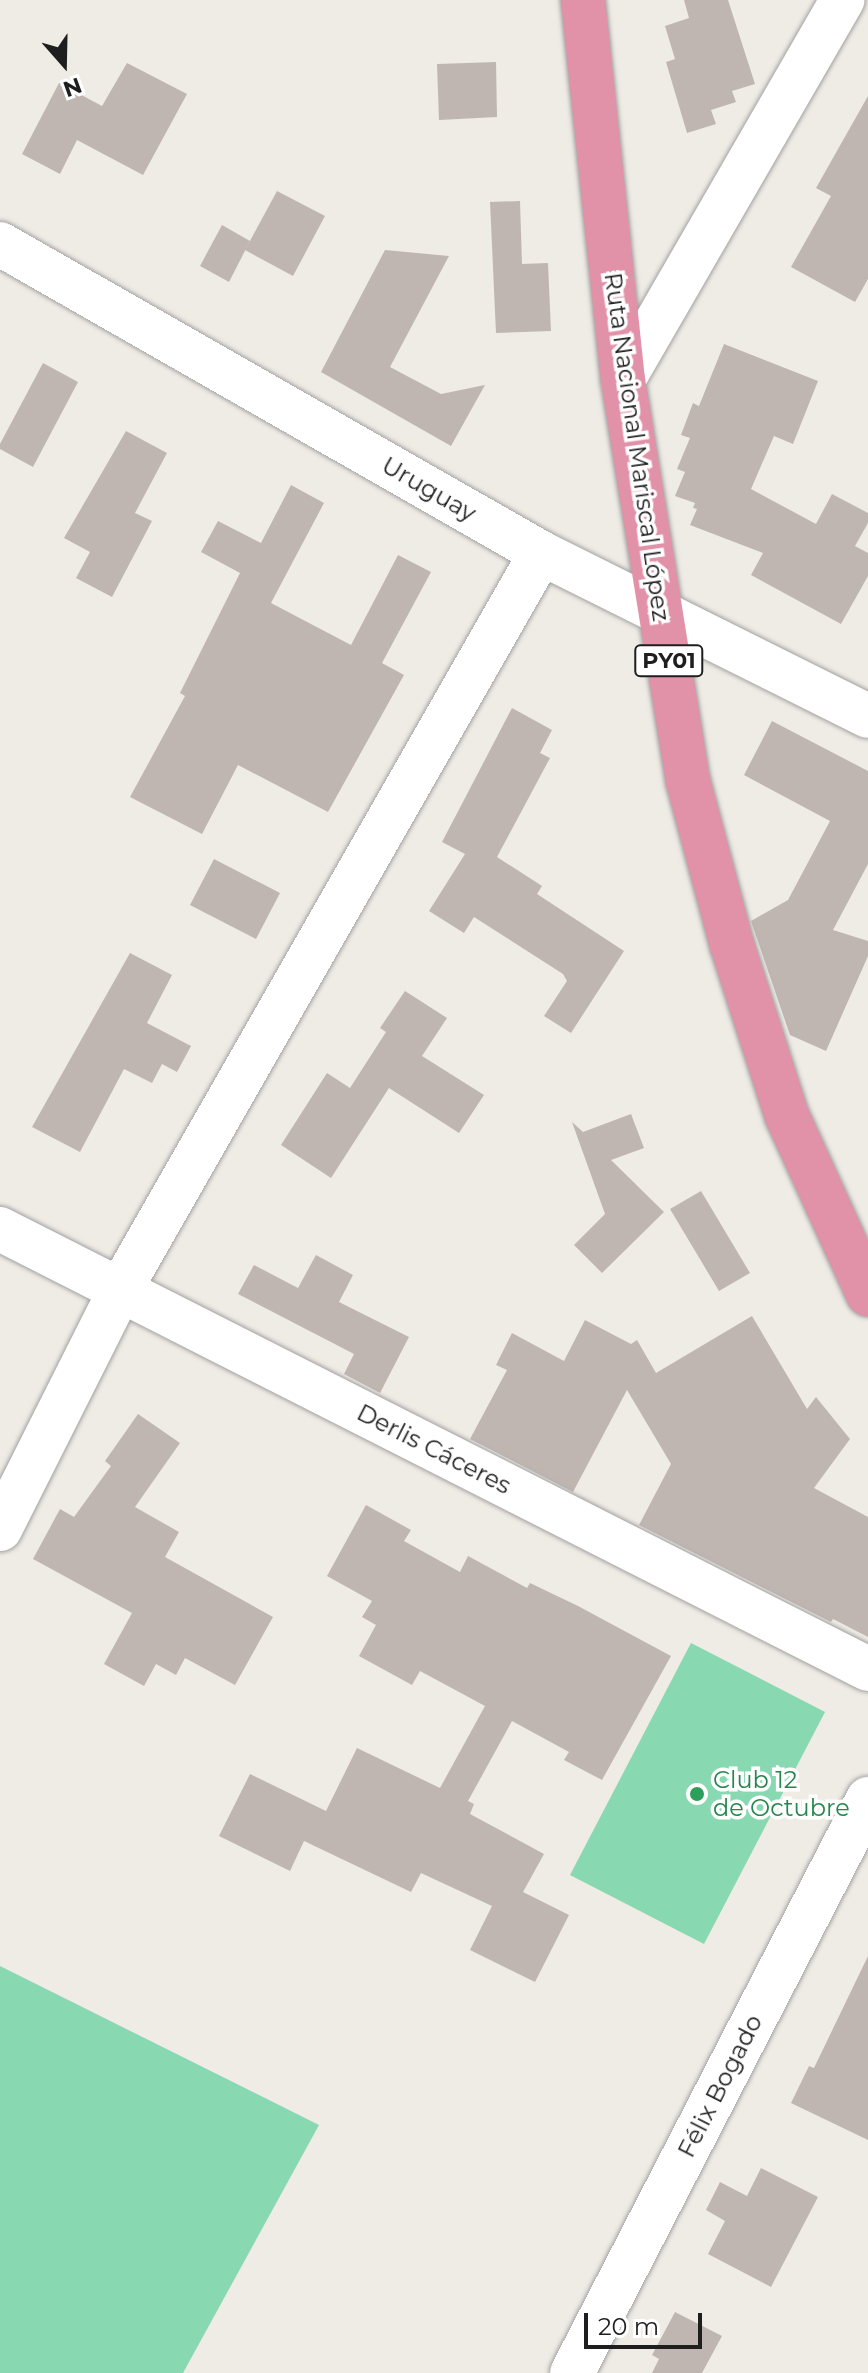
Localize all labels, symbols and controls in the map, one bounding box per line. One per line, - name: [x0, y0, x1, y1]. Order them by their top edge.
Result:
- north arrow: [24, 24, 104, 104]
- text: N: [59, 71, 85, 103]
- street label: Ruta Nacional Mariscal López: [598, 271, 676, 623]
- street label: Uruguay: [377, 451, 481, 527]
- road number: PY01: [633, 643, 705, 679]
- street label: Derlis Cáceres: [352, 1398, 516, 1500]
- place label: Club 12 de Octubre: [713, 1766, 850, 1822]
- marker: Club 12 de Octubre: [688, 1785, 706, 1803]
- street label: Félix Bogado: [672, 2010, 768, 2162]
- scale bar: [588, 2297, 706, 2347]
- text: 20 m: [598, 2312, 659, 2341]

